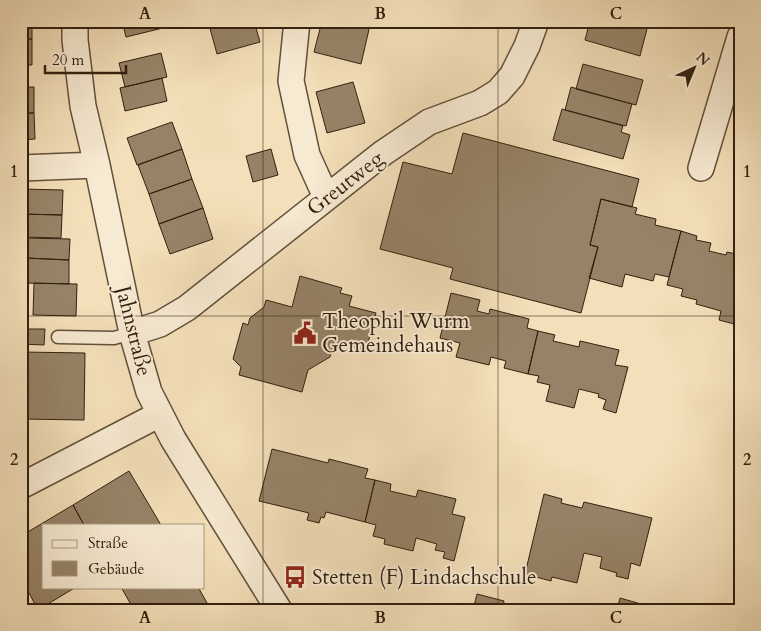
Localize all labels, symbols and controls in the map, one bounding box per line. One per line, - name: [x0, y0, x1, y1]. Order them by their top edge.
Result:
- text: A: [139, 3, 151, 25]
- text: B: [374, 3, 386, 25]
- text: C: [610, 3, 622, 25]
- scale bar: [45, 42, 126, 74]
- north arrow: [668, 42, 718, 92]
- text: N: [692, 48, 714, 70]
- text: 20 m: [52, 50, 84, 70]
- street label: Greutweg: [301, 144, 390, 223]
- text: 1: [10, 161, 18, 183]
- text: 1: [743, 161, 751, 183]
- street label: Jahnstraße: [108, 280, 159, 379]
- place label: Theophil Wurm Gemeindehaus: [322, 307, 470, 360]
- public building icon: Theophil Wurm Gemeindehaus: [292, 320, 318, 346]
- text: 2: [10, 449, 18, 471]
- text: 2: [743, 449, 751, 471]
- legend: [42, 524, 205, 588]
- text: Straße: [88, 533, 128, 553]
- text: Gebäude: [88, 559, 145, 579]
- place label: Stetten (F) Lindachschule: [312, 563, 536, 592]
- bus stop icon: Stetten (F) Lindachschule: [282, 564, 308, 590]
- text: A: [139, 607, 151, 629]
- text: B: [374, 607, 386, 629]
- text: C: [610, 607, 622, 629]

